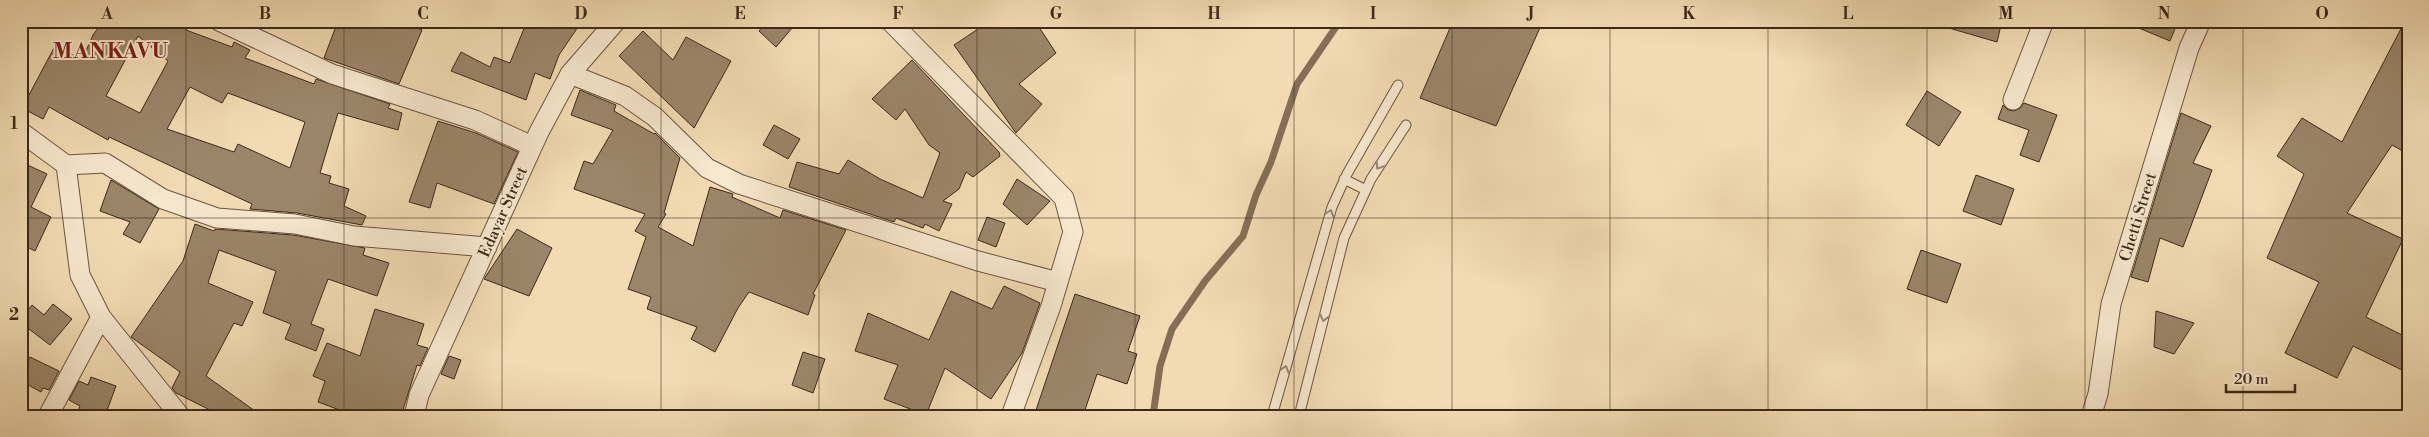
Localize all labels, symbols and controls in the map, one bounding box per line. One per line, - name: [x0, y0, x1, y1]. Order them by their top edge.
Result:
- text: A: [100, 4, 113, 24]
- text: B: [259, 4, 271, 24]
- text: C: [417, 4, 429, 24]
- text: D: [575, 4, 588, 24]
- text: E: [734, 4, 746, 24]
- text: F: [892, 4, 904, 24]
- text: G: [1050, 4, 1063, 24]
- text: H: [1207, 4, 1221, 24]
- text: I: [1370, 4, 1376, 24]
- text: J: [1526, 4, 1534, 24]
- text: K: [1683, 4, 1697, 24]
- text: L: [1843, 4, 1854, 24]
- text: M: [1999, 4, 2014, 24]
- text: N: [2158, 4, 2171, 24]
- text: O: [2315, 4, 2329, 24]
- district label: MANKAVU: [53, 39, 169, 65]
- text: 1: [10, 114, 18, 134]
- one-way arrow: [1376, 160, 1385, 169]
- street label: Edayar Street: [474, 163, 532, 261]
- street label: Chetti Street: [2115, 170, 2161, 264]
- one-way arrow: [1325, 209, 1335, 217]
- text: 2: [9, 305, 19, 325]
- one-way arrow: [1319, 313, 1330, 322]
- scale bar: [2226, 362, 2295, 394]
- one-way arrow: [1279, 365, 1289, 373]
- text: 20 m: [2234, 370, 2269, 389]

